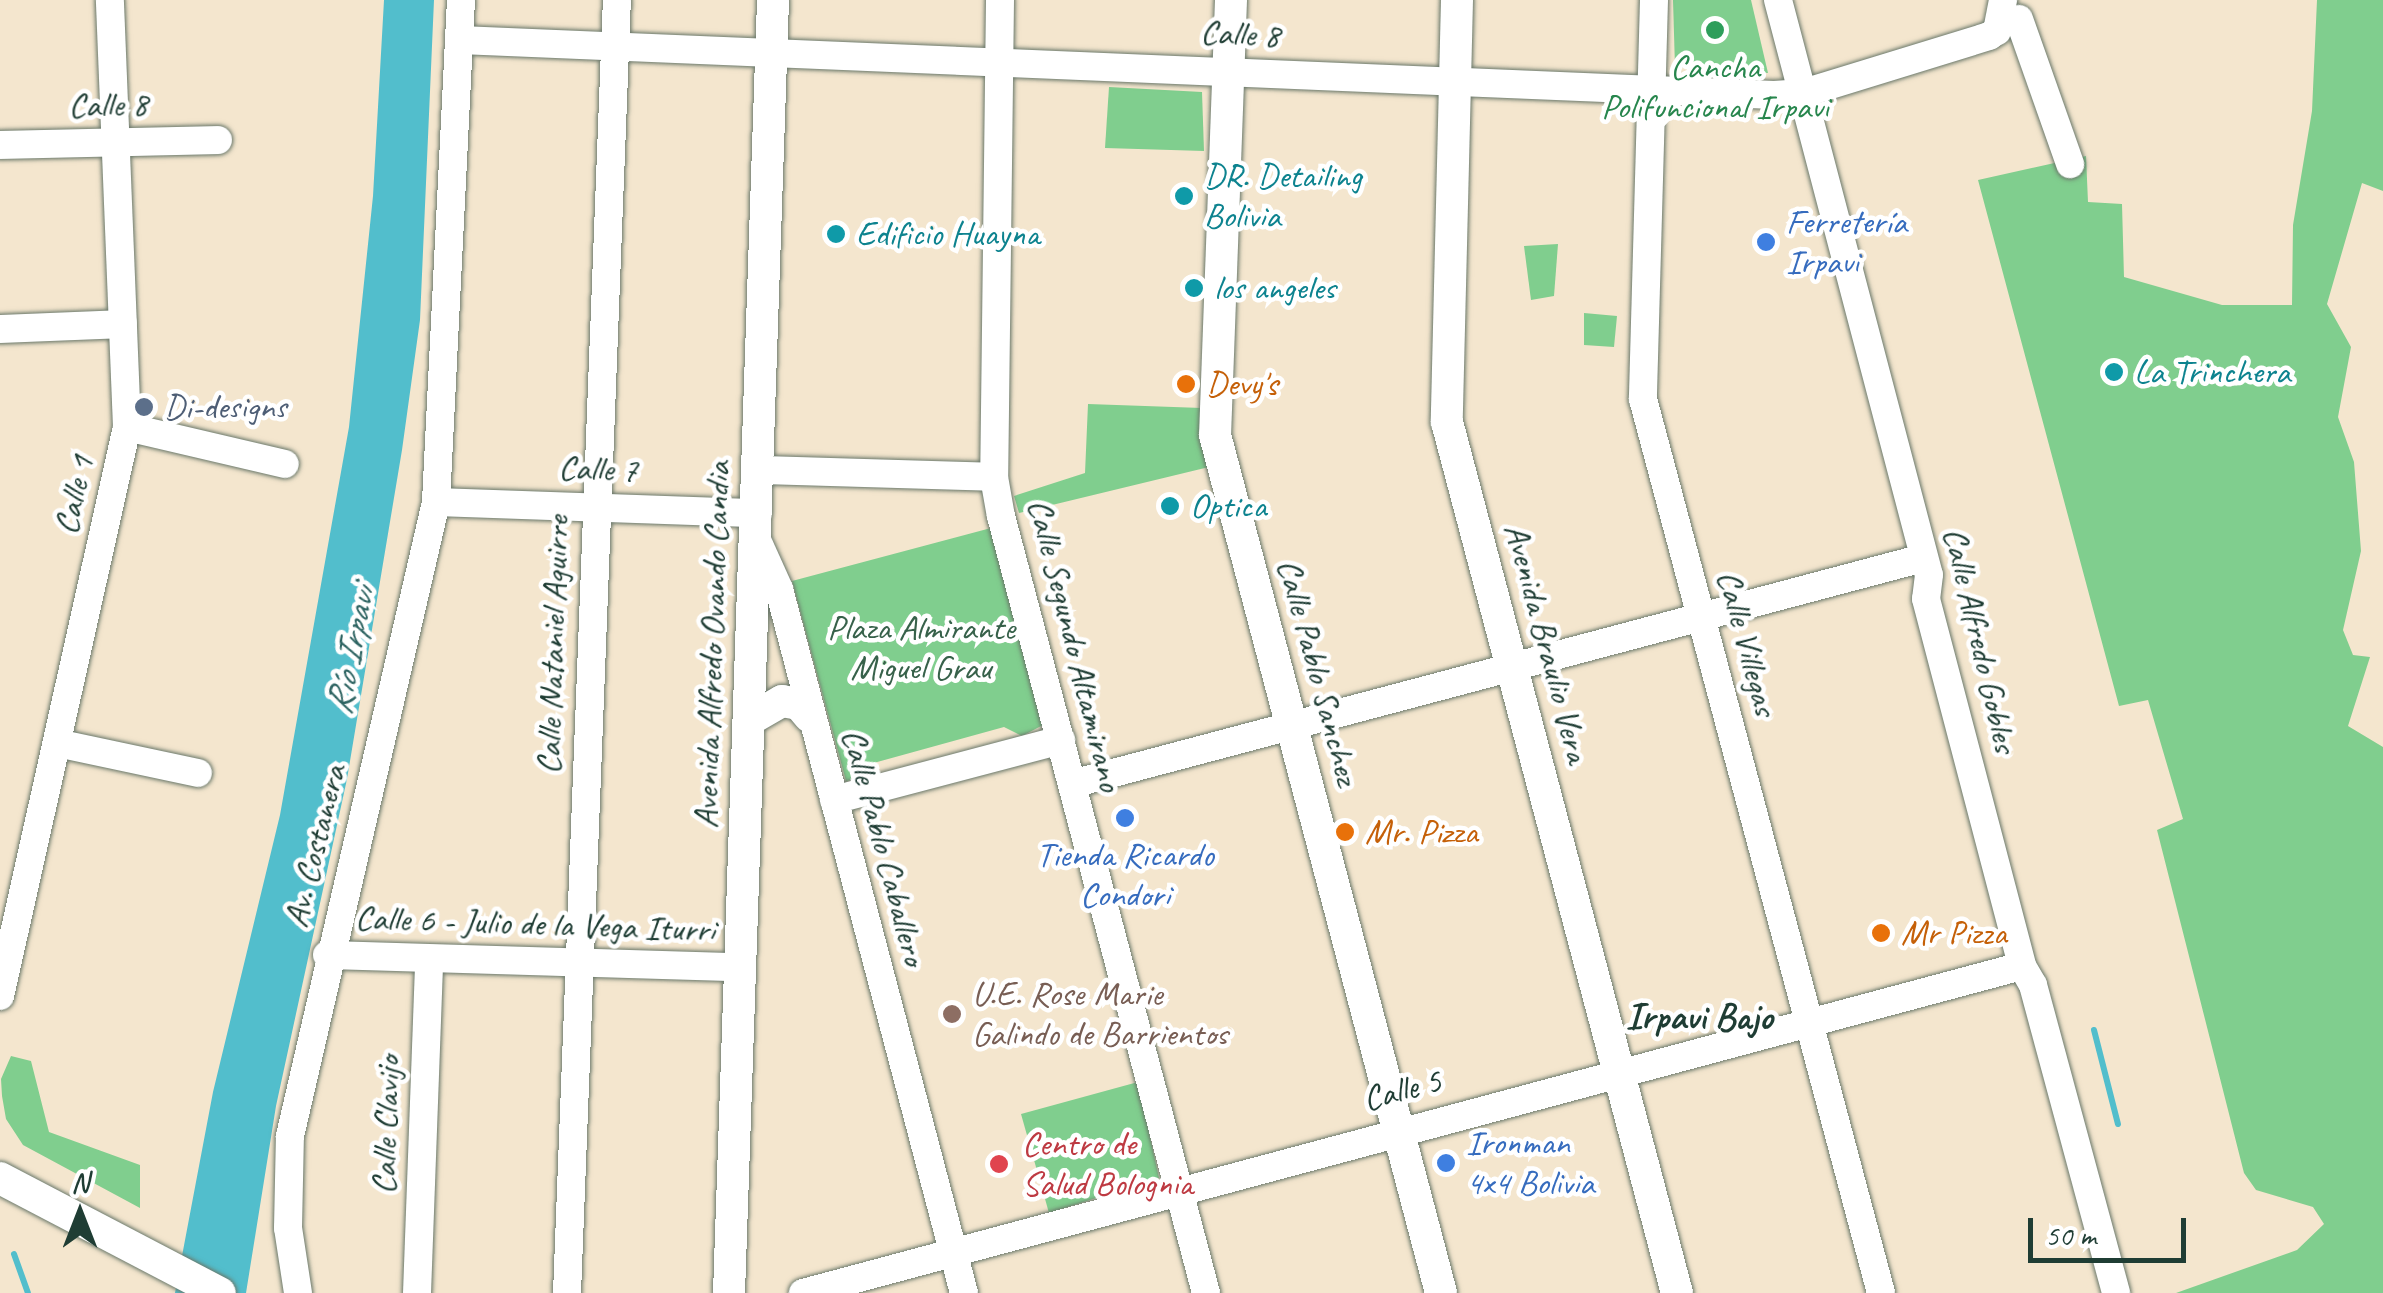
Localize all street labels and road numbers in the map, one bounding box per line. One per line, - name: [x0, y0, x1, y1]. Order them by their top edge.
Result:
- street label: Calle 8: [1199, 11, 1281, 57]
- street label: Calle 8: [68, 83, 148, 127]
- street label: Calle 7: [558, 447, 638, 491]
- street label: Calle 1: [45, 452, 103, 538]
- street label: Avenida Alfredo Ovando Candia: [685, 460, 739, 830]
- street label: Calle Segundo Altamirano: [1019, 495, 1131, 795]
- street label: Calle Nataniel Aguirre: [527, 515, 579, 775]
- street label: Avenida Braulio Vera: [1495, 519, 1599, 767]
- street label: Calle Alfredo Gobles: [1934, 523, 2026, 757]
- street label: Calle Pablo Sanchez: [1267, 554, 1369, 790]
- street label: Calle Villegas: [1707, 566, 1787, 720]
- street label: Calle Pablo Caballero: [832, 723, 936, 971]
- street label: Av. Costanera: [275, 761, 355, 931]
- street label: Calle 6 - Julio de la Vega Iturri: [354, 897, 716, 951]
- street label: Calle Clavijo: [363, 1055, 409, 1195]
- street label: Calle 5: [1358, 1059, 1446, 1121]

